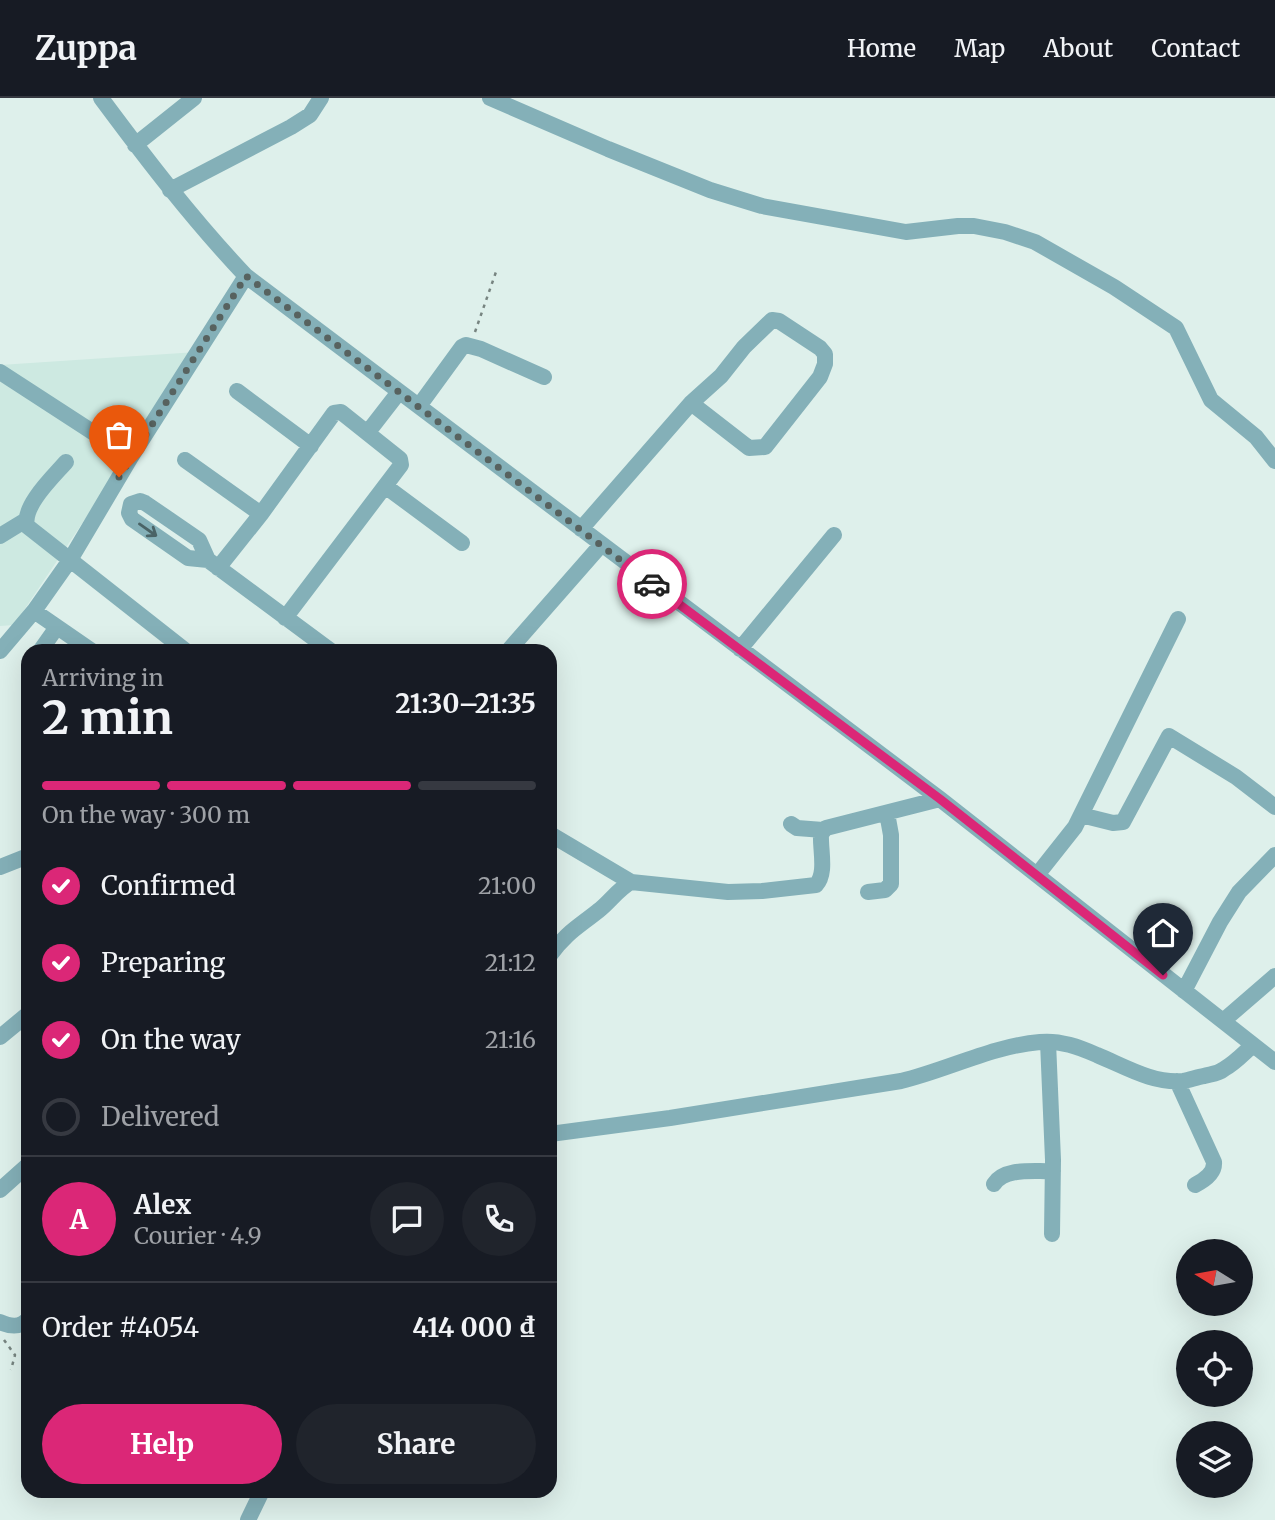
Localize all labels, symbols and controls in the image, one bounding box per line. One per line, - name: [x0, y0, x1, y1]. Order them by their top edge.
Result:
- text: Zuppa: [35, 28, 137, 69]
- text: Home: [847, 33, 916, 64]
- text: Map: [954, 33, 1005, 64]
- text: About: [1043, 33, 1113, 64]
- text: Contact: [1151, 33, 1240, 64]
- pin: [89, 405, 149, 477]
- icon: bag: [100, 416, 138, 454]
- one-way arrow: [138, 523, 158, 537]
- courier: [617, 549, 687, 619]
- icon: car: [633, 565, 671, 603]
- text: Arriving in: [42, 663, 164, 692]
- text: 21:30–21:35: [395, 687, 536, 720]
- text: 2 min: [42, 689, 173, 747]
- text: On the way · 300 m: [42, 800, 250, 829]
- icon: check: [42, 867, 80, 905]
- text: Confirmed: [101, 869, 236, 902]
- text: 21:00: [478, 871, 536, 900]
- pin: [1133, 903, 1193, 975]
- icon: home: [1144, 914, 1182, 952]
- icon: check: [42, 944, 80, 982]
- text: Preparing: [101, 946, 225, 979]
- text: 21:12: [485, 948, 536, 977]
- icon: check: [42, 1021, 80, 1059]
- text: On the way: [101, 1023, 241, 1056]
- text: 21:16: [485, 1025, 536, 1054]
- text: Delivered: [101, 1100, 220, 1133]
- button: chat: [370, 1182, 444, 1256]
- button: phone: [462, 1182, 536, 1256]
- text: Alex: [134, 1188, 191, 1221]
- text: A: [70, 1203, 88, 1236]
- text: Courier · 4.9: [134, 1221, 262, 1250]
- north arrow: [1176, 1239, 1253, 1316]
- map controls: [1176, 1239, 1253, 1498]
- text: Order #4054: [42, 1311, 199, 1344]
- text: 414 000 ₫: [412, 1311, 536, 1344]
- button: locate: [1176, 1330, 1253, 1407]
- button: Help: [42, 1404, 282, 1484]
- button: Share: [296, 1404, 536, 1484]
- button: layers: [1176, 1421, 1253, 1498]

